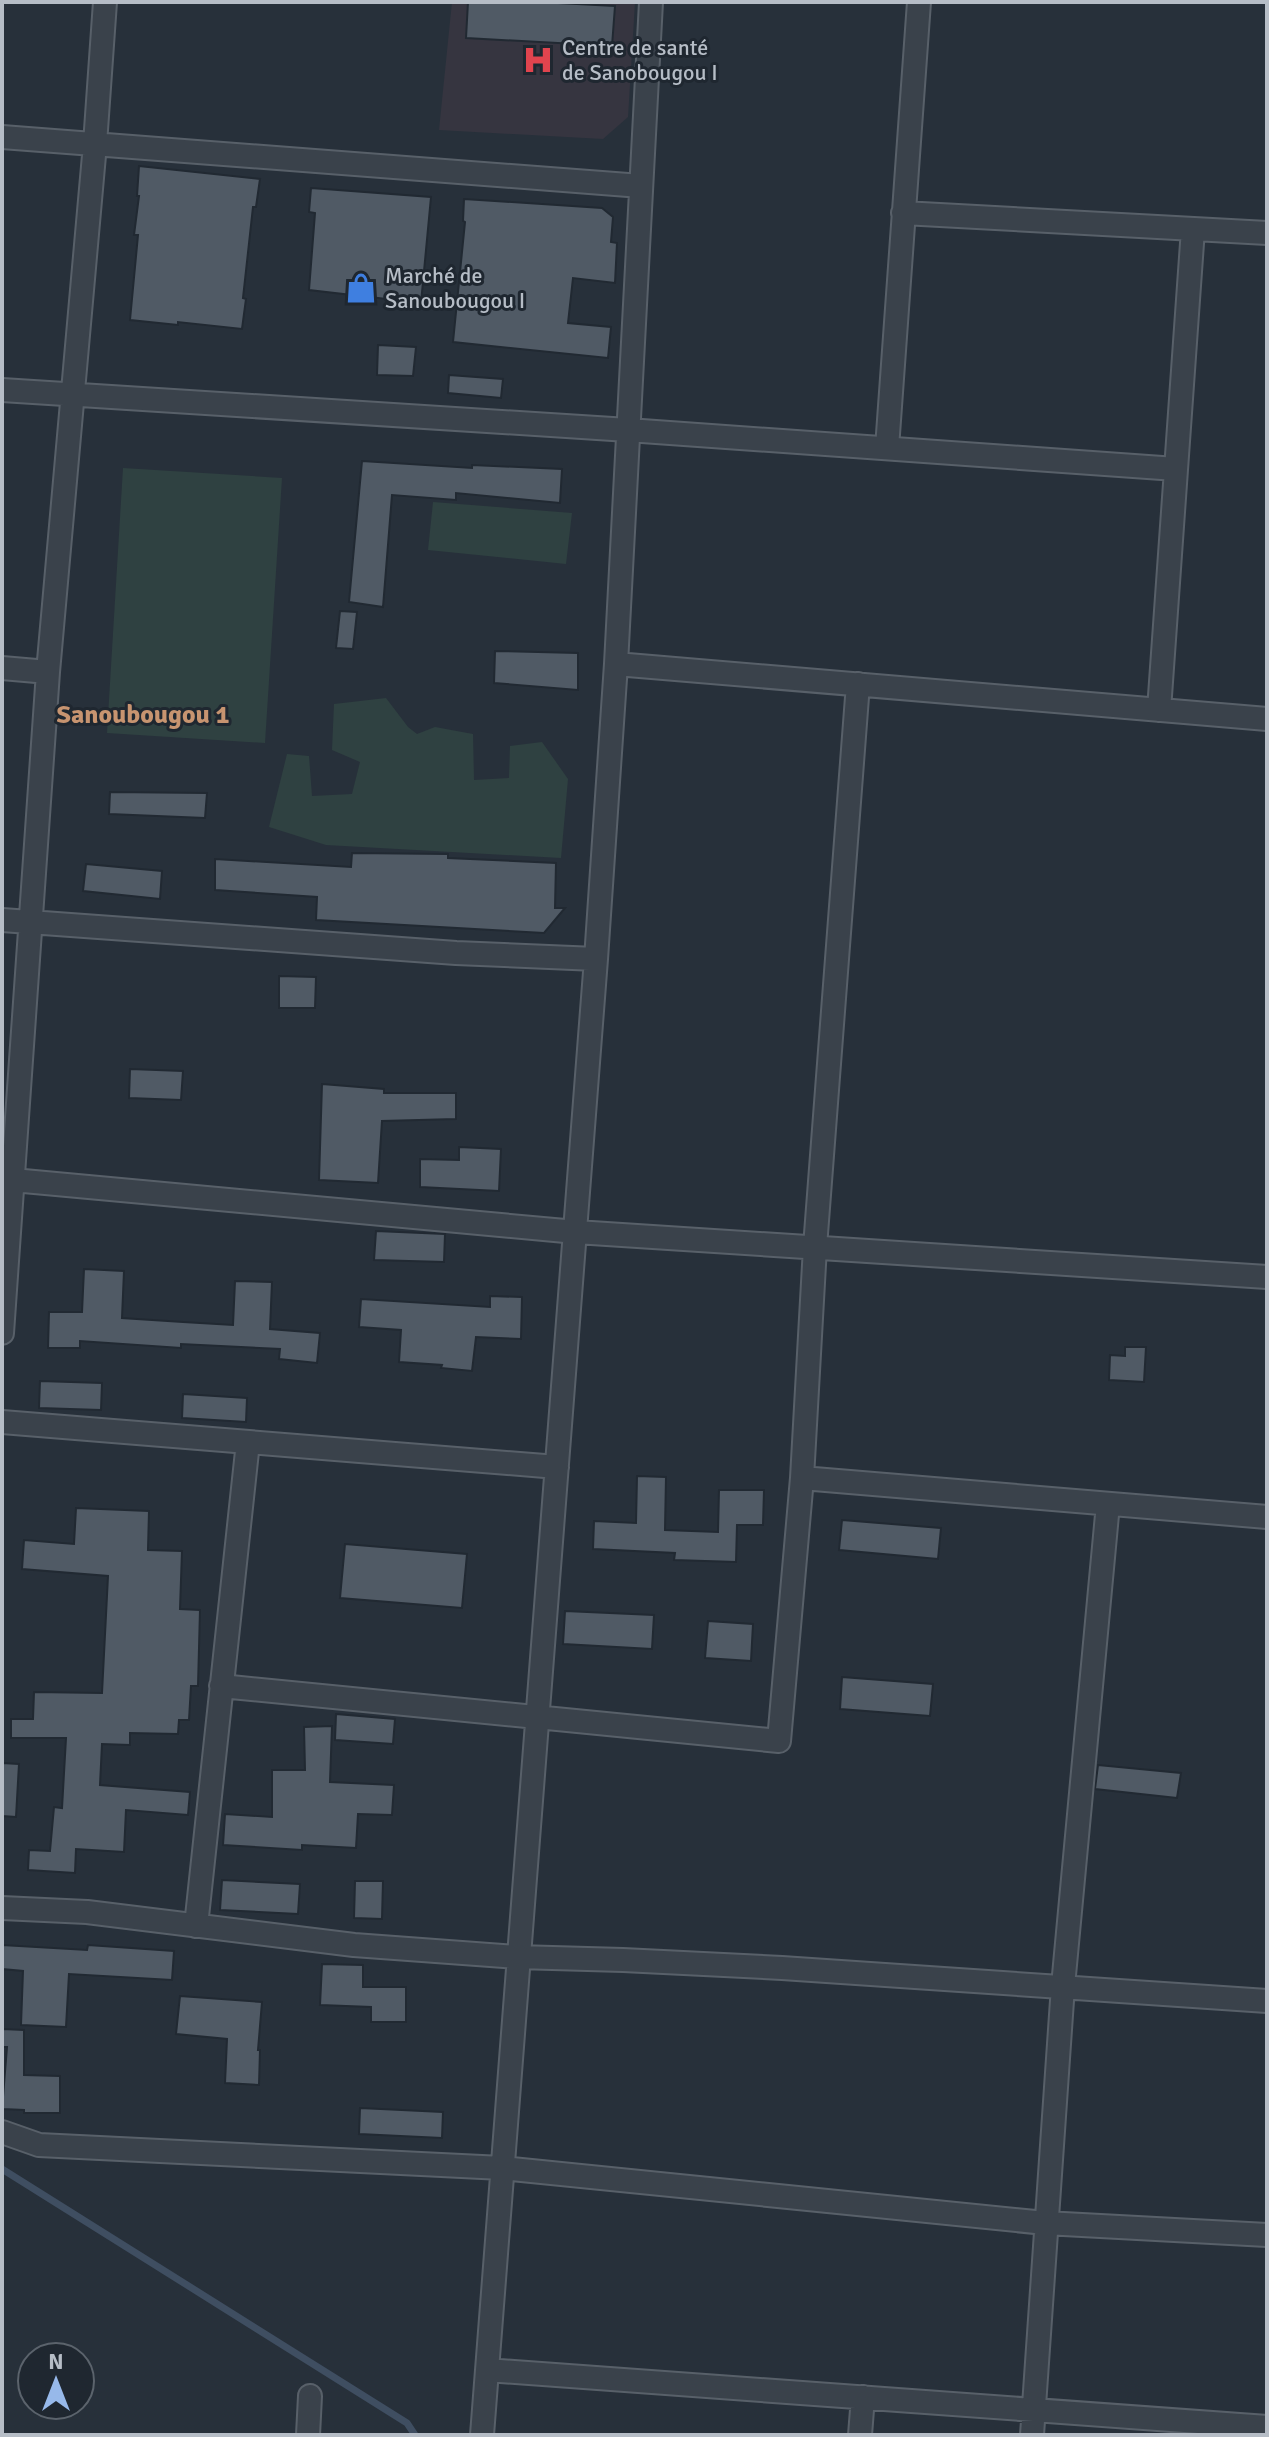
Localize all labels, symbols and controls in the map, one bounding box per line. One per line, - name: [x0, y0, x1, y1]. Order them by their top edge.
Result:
- place label: Centre de santé de Sanobougou I: [562, 34, 718, 86]
- hospital icon: Centre de santé de Sanobougou I: [521, 43, 555, 77]
- place label: Marché de Sanoubougou I: [385, 262, 525, 314]
- shop icon: Marché de Sanoubougou I: [344, 271, 378, 305]
- district label: Sanoubougou 1: [56, 699, 230, 731]
- north arrow: [16, 2341, 96, 2421]
- text: N: [48, 2348, 64, 2375]

